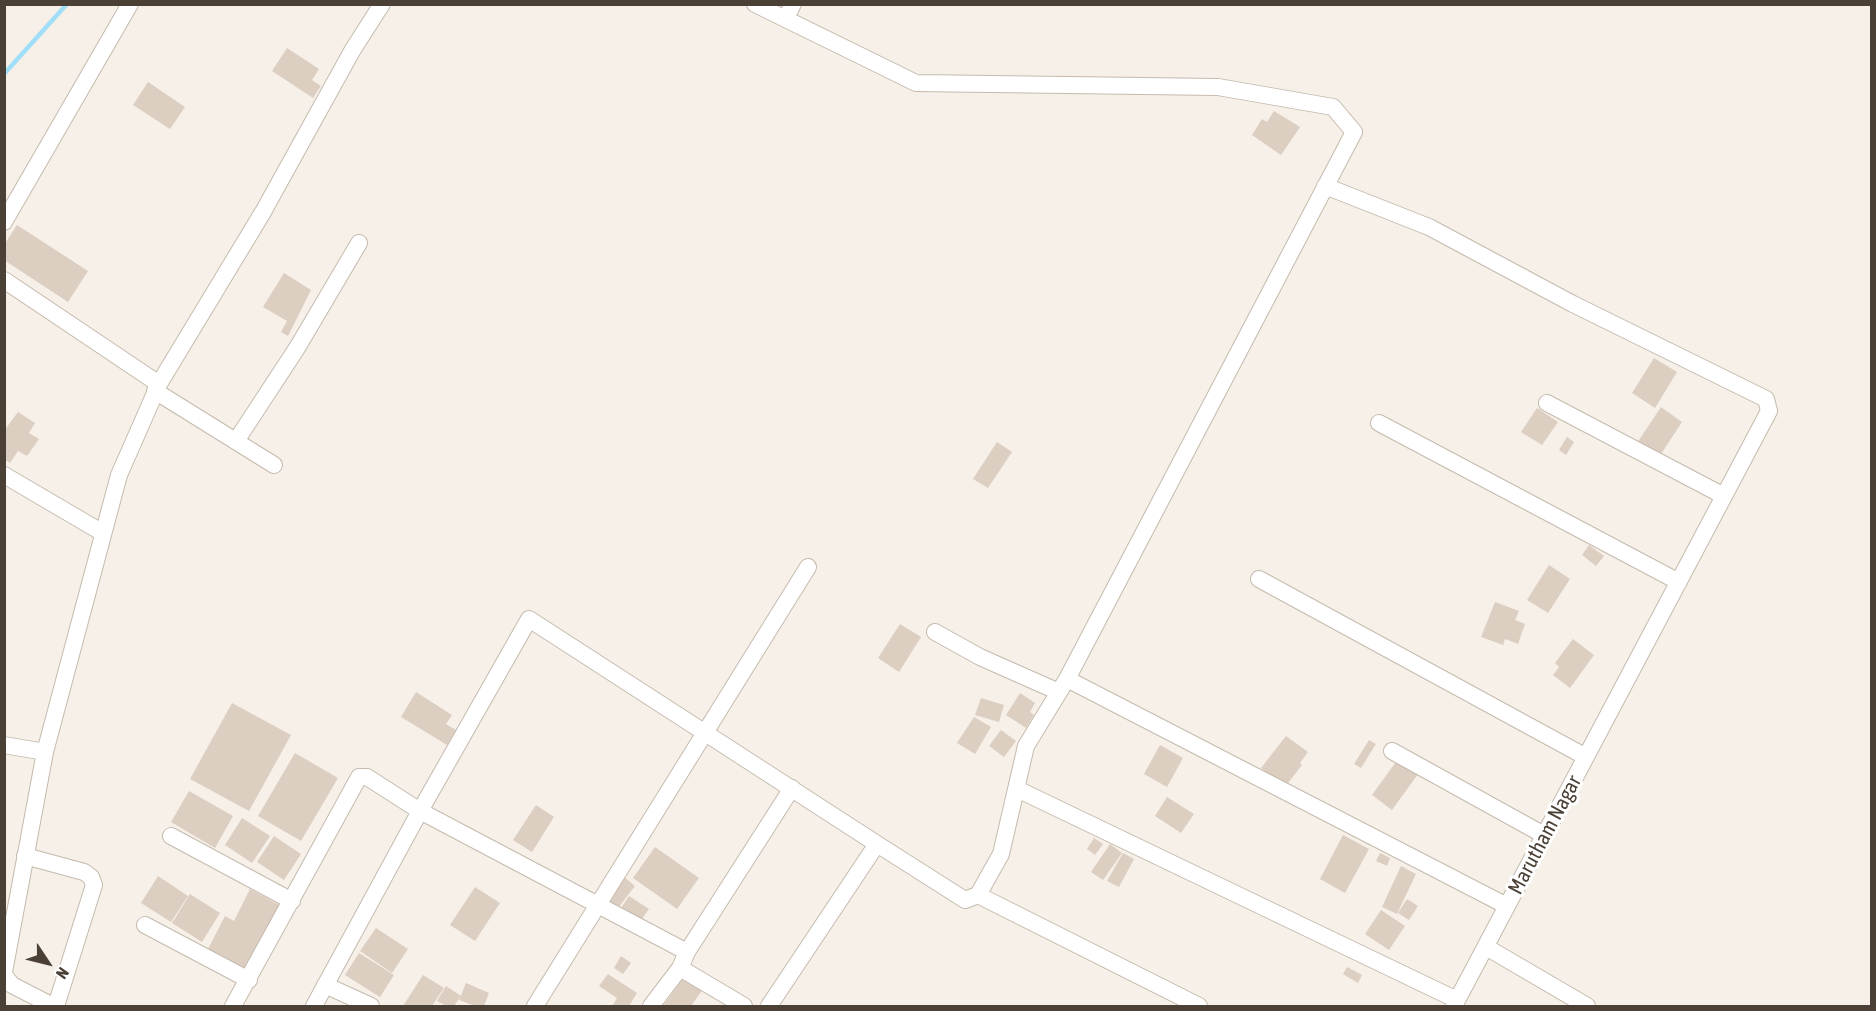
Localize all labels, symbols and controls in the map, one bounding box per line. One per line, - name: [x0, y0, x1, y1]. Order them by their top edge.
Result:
- street label: Marutham Nagar: [1503, 771, 1587, 899]
- north arrow: [18, 933, 78, 993]
- text: N: [53, 964, 73, 982]

